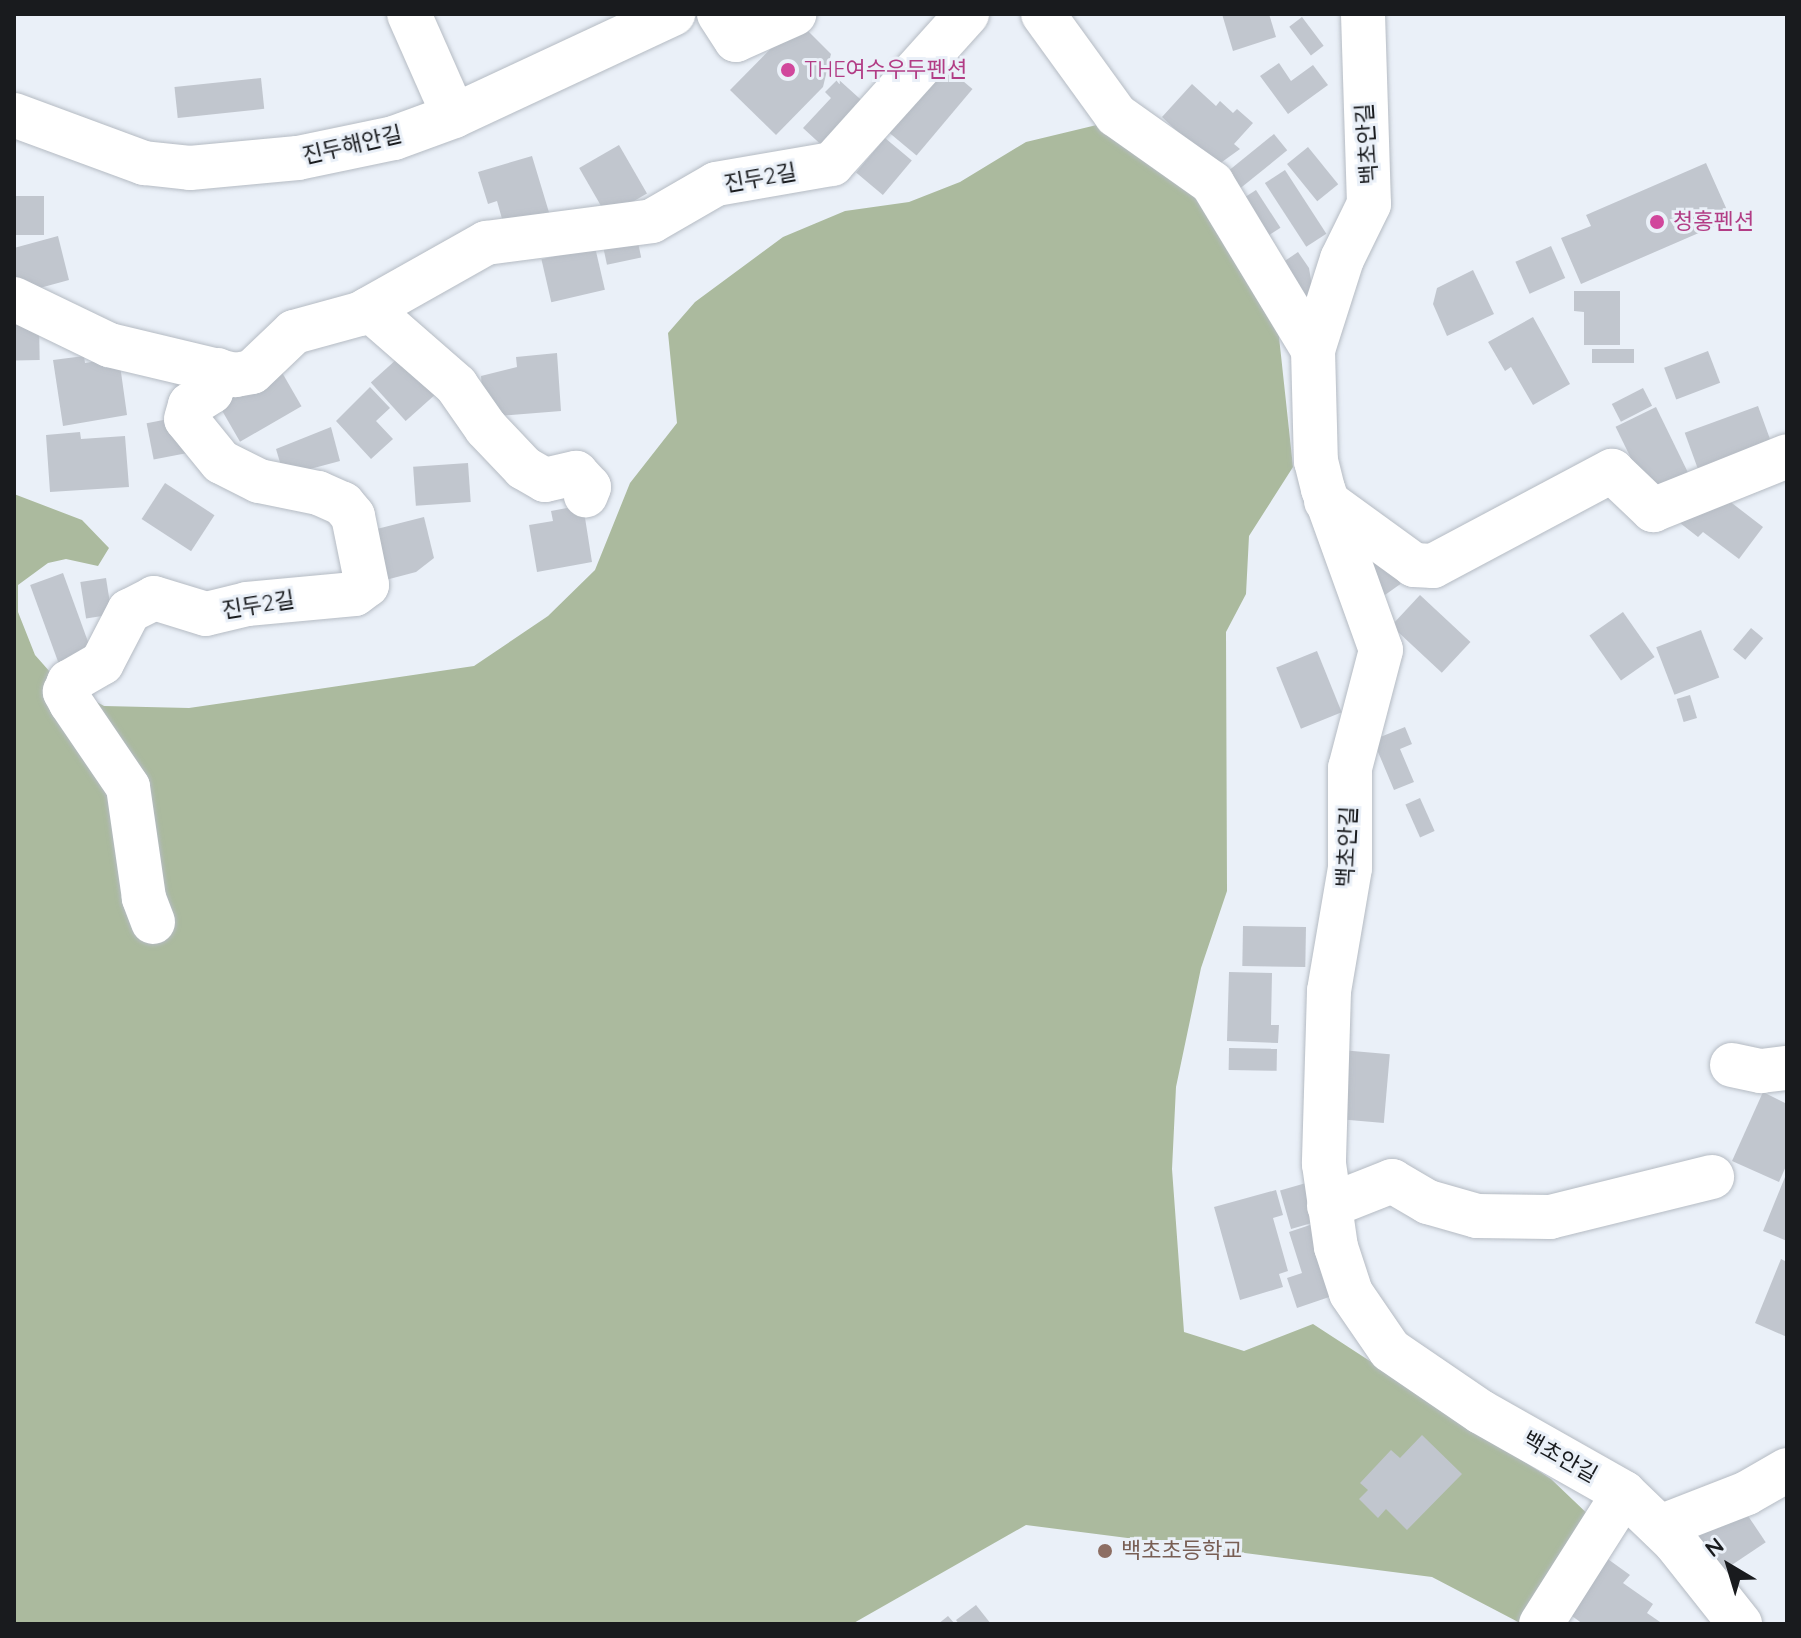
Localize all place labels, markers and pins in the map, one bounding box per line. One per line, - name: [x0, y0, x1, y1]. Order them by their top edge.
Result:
- place label: THE여수우두펜션: [804, 57, 967, 83]
- marker: THE여수우두펜션: [779, 61, 797, 79]
- place label: 청홍펜션: [1673, 209, 1754, 235]
- marker: 청홍펜션: [1648, 213, 1666, 231]
- place label: 백초초등학교: [1121, 1538, 1242, 1564]
- marker: 백초초등학교: [1096, 1542, 1114, 1560]

